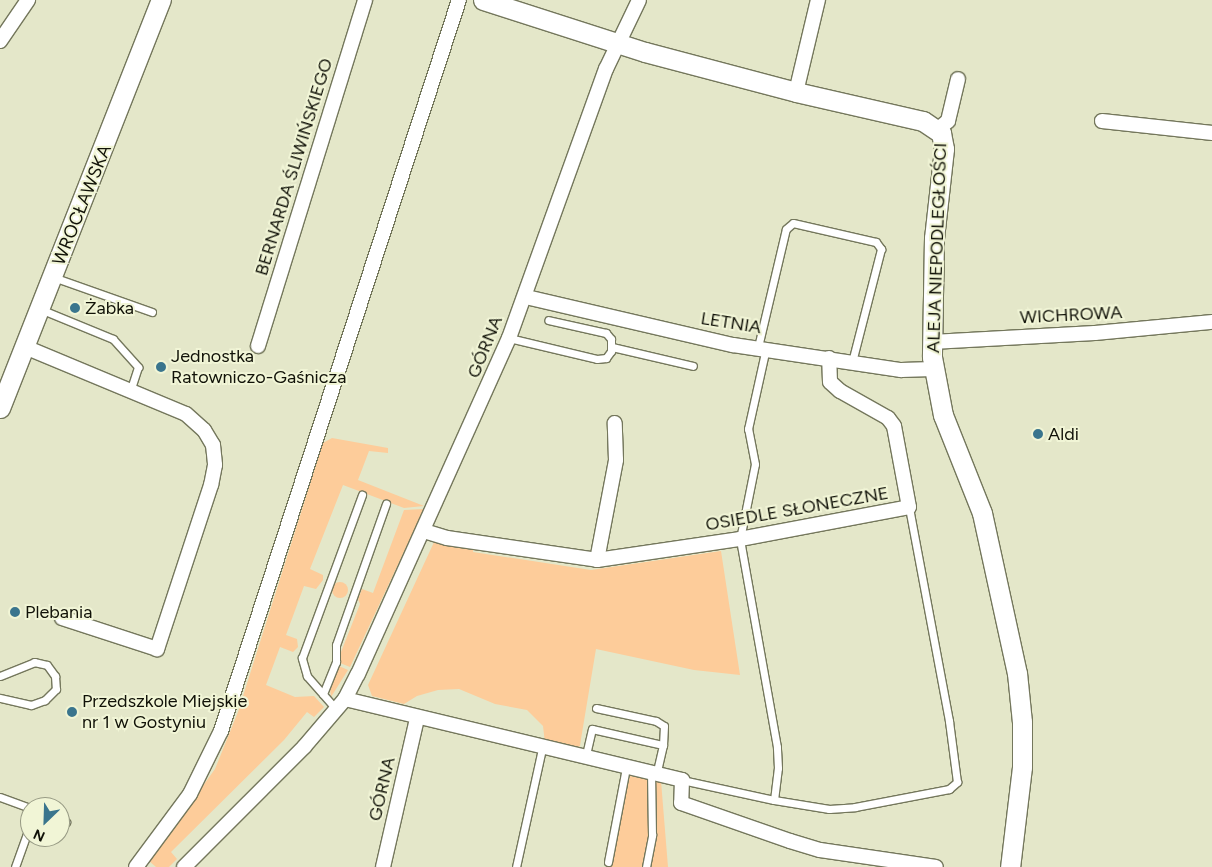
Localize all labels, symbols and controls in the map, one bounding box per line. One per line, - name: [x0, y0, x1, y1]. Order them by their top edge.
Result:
- street label: BERNARDA ŚLIWIŃSKIEGO: [251, 56, 337, 278]
- street label: WROCŁAWSKA: [48, 142, 116, 268]
- street label: ALEJA NIEPODLEGŁOŚCI: [923, 143, 951, 353]
- place label: Żabka: [85, 297, 134, 319]
- marker: Żabka: [69, 302, 81, 314]
- street label: WICHROWA: [1019, 302, 1123, 328]
- street label: LETNIA: [699, 308, 763, 338]
- street label: GÓRNA: [463, 313, 507, 381]
- place label: Jednostka Ratowniczo-Gaśnicza: [171, 346, 347, 388]
- marker: Jednostka Ratowniczo-Gaśnicza: [155, 361, 167, 373]
- place label: Aldi: [1048, 423, 1079, 445]
- marker: Aldi: [1032, 428, 1044, 440]
- street label: OSIEDLE SŁONECZNE: [704, 482, 890, 536]
- place label: Plebania: [25, 601, 92, 623]
- marker: Plebania: [9, 606, 21, 618]
- place label: Przedszkole Miejskie nr 1 w Gostyniu: [82, 691, 247, 734]
- marker: Przedszkole Miejskie nr 1 w Gostyniu: [66, 706, 78, 718]
- street label: GÓRNA: [364, 755, 400, 823]
- north arrow: [20, 797, 70, 847]
- text: N: [31, 825, 48, 845]

